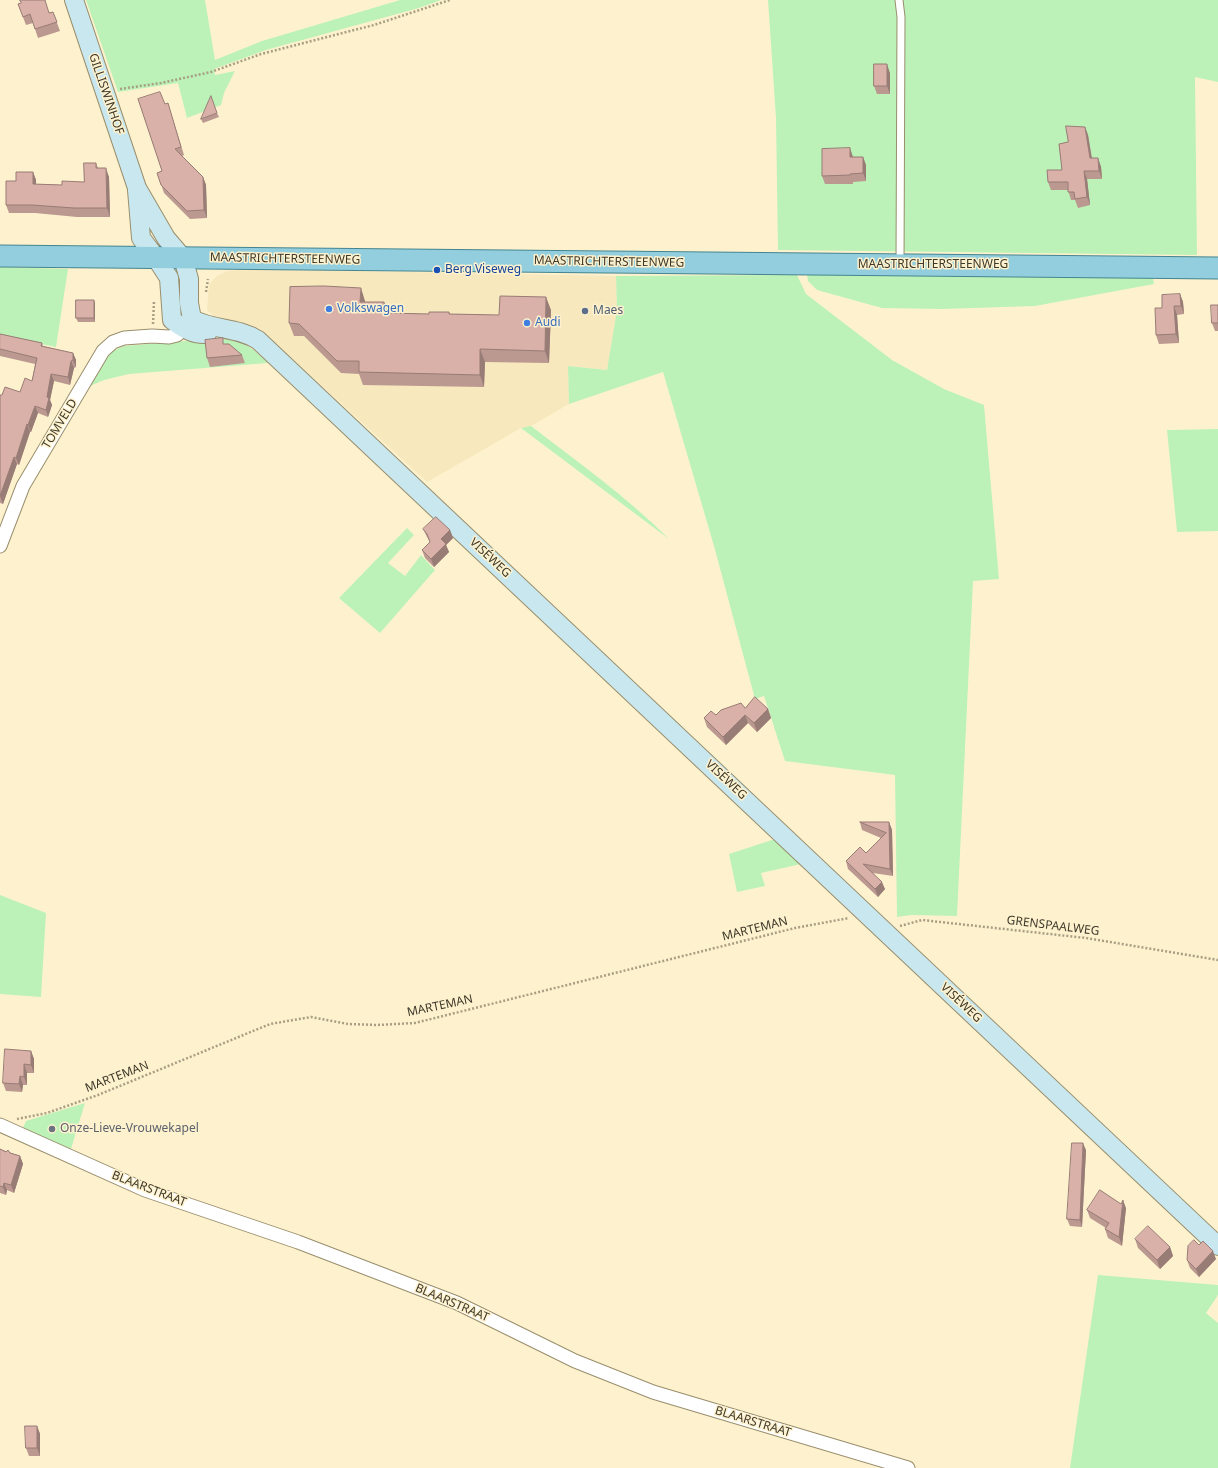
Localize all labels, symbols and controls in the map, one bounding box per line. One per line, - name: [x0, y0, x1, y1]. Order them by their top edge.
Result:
- street label: GILLISWINHOF: [85, 52, 127, 136]
- street label: MAASTRICHTERSTEENWEG: [210, 250, 360, 268]
- street label: MAASTRICHTERSTEENWEG: [534, 253, 684, 271]
- street label: MAASTRICHTERSTEENWEG: [858, 258, 1008, 272]
- place label: Berg Viseweg: [445, 263, 521, 277]
- marker: Berg Viseweg: [432, 265, 442, 275]
- place label: Volkswagen: [337, 302, 404, 316]
- marker: Volkswagen: [324, 304, 334, 314]
- place label: Maes: [593, 304, 623, 318]
- marker: Maes: [580, 306, 590, 316]
- place label: Audi: [535, 316, 561, 330]
- marker: Audi: [522, 318, 532, 328]
- street label: TOMVELD: [40, 396, 80, 452]
- street label: VISÉWEG: [466, 535, 514, 581]
- street label: VISÉWEG: [702, 757, 750, 803]
- street label: GRENSPAALWEG: [1006, 913, 1100, 939]
- street label: MARTEMAN: [721, 914, 789, 944]
- street label: VISÉWEG: [937, 980, 985, 1026]
- street label: MARTEMAN: [406, 992, 474, 1020]
- street label: MARTEMAN: [83, 1058, 151, 1096]
- place label: Onze-Lieve-Vrouwekapel: [60, 1122, 199, 1136]
- marker: Onze-Lieve-Vrouwekapel: [47, 1124, 57, 1134]
- street label: BLAARSTRAAT: [110, 1168, 188, 1210]
- street label: BLAARSTRAAT: [413, 1281, 491, 1325]
- street label: BLAARSTRAAT: [713, 1404, 793, 1440]

